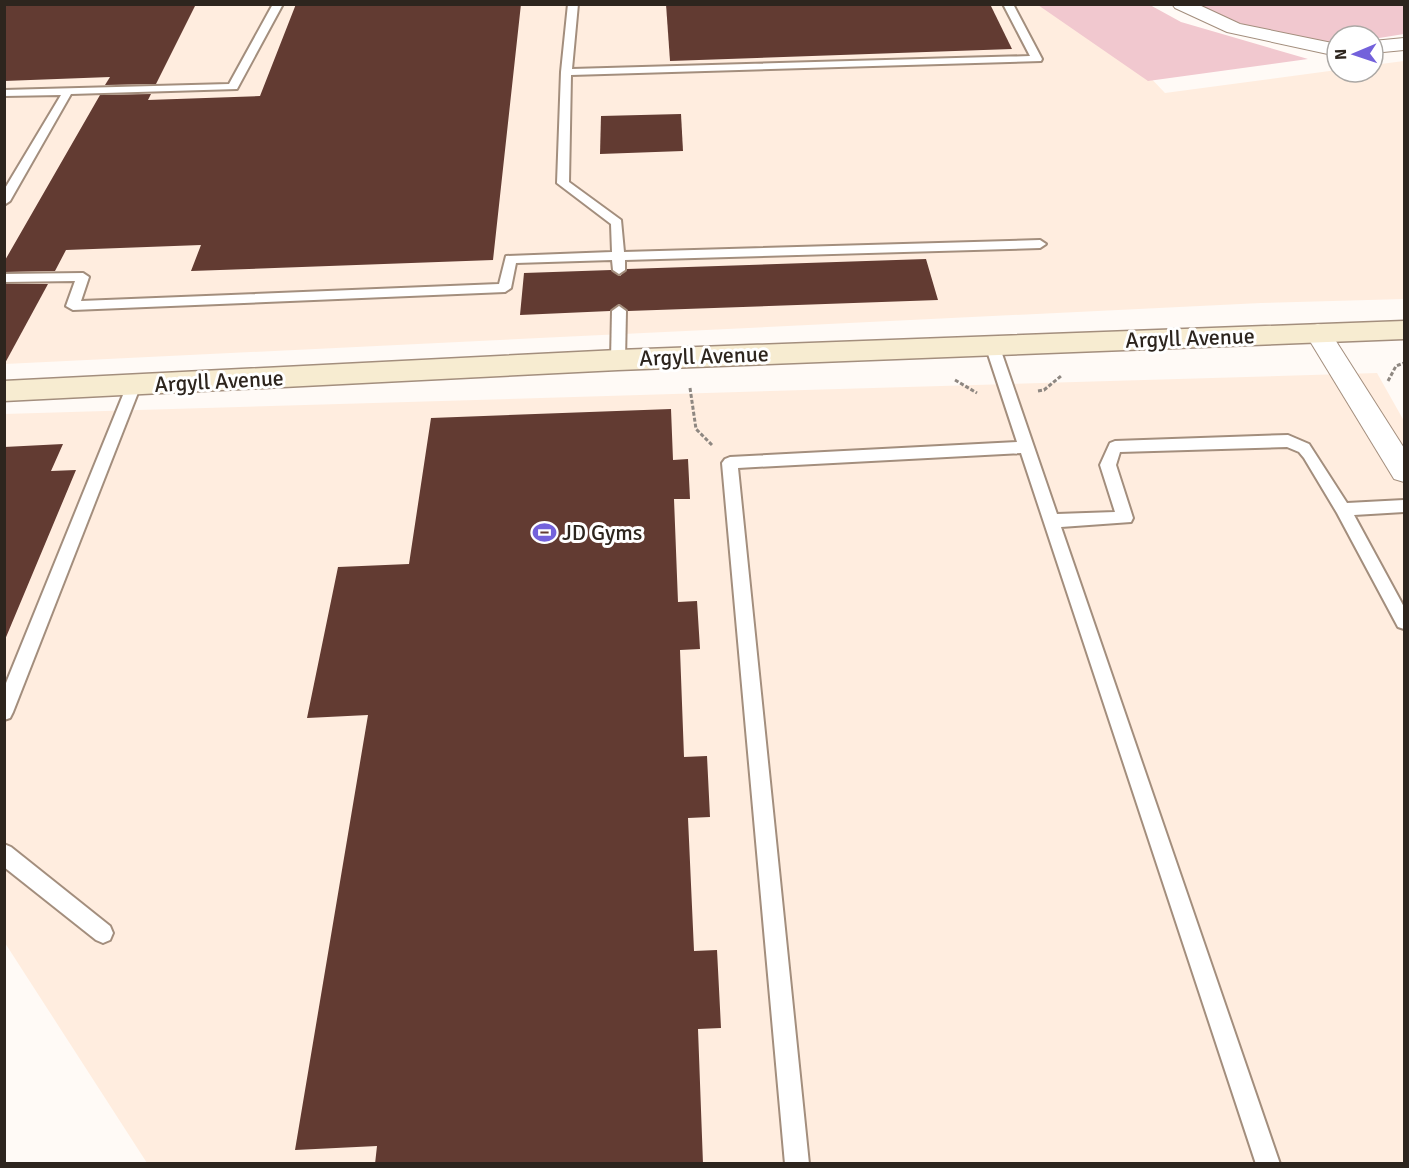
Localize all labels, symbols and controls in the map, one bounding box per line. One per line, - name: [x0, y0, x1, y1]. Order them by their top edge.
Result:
- north arrow: [1325, 24, 1385, 84]
- text: N: [1331, 49, 1351, 60]
- street label: Argyll Avenue: [1125, 322, 1255, 354]
- street label: Argyll Avenue: [639, 340, 769, 372]
- street label: Argyll Avenue: [154, 364, 284, 398]
- sports icon: JD Gyms: [531, 519, 557, 545]
- place label: JD Gyms: [562, 519, 642, 546]

